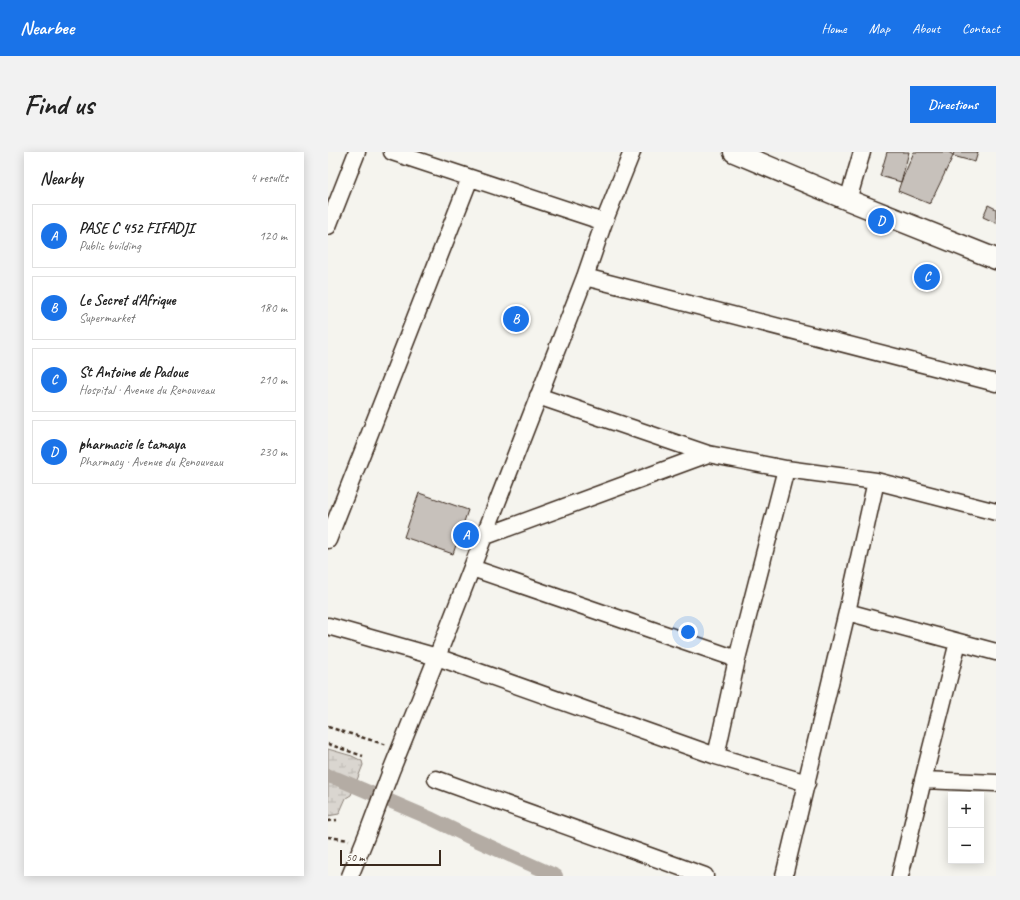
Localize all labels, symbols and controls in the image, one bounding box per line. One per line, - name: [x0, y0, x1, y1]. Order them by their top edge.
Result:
- text: Nearbee: [20, 16, 74, 40]
- text: Home: [821, 20, 847, 37]
- text: Map: [869, 20, 890, 37]
- text: About: [912, 20, 940, 37]
- text: Contact: [962, 20, 1000, 37]
- button: Directions: [910, 86, 996, 123]
- text: Find us: [24, 87, 94, 122]
- text: Nearby: [40, 168, 83, 189]
- text: 4 results: [250, 170, 288, 186]
- pin: D: [868, 206, 894, 236]
- text: PASE C 452 FIFADJI: [79, 219, 194, 238]
- text: A: [51, 228, 57, 244]
- text: 120 m: [259, 228, 287, 244]
- text: Public building: [79, 238, 141, 254]
- pin: C: [914, 262, 940, 292]
- text: Le Secret d'Afrique: [79, 291, 175, 310]
- text: B: [51, 300, 57, 316]
- text: 180 m: [259, 300, 287, 316]
- pin: B: [503, 304, 529, 334]
- text: Supermarket: [79, 310, 134, 326]
- text: St Antoine de Padoue: [79, 363, 188, 382]
- text: C: [51, 372, 57, 388]
- text: 210 m: [259, 372, 287, 388]
- text: Hospital · Avenue du Renouveau: [79, 382, 214, 398]
- text: pharmacie le tamaya: [79, 435, 185, 454]
- text: D: [50, 444, 58, 460]
- text: 230 m: [259, 444, 287, 460]
- text: Pharmacy · Avenue du Renouveau: [79, 454, 223, 470]
- pin: A: [453, 520, 479, 550]
- your location: [678, 622, 698, 642]
- map controls: [948, 792, 984, 864]
- button: +: [948, 792, 984, 828]
- button: −: [948, 828, 984, 864]
- scale bar: [340, 848, 441, 867]
- text: 50 m: [346, 850, 365, 864]

